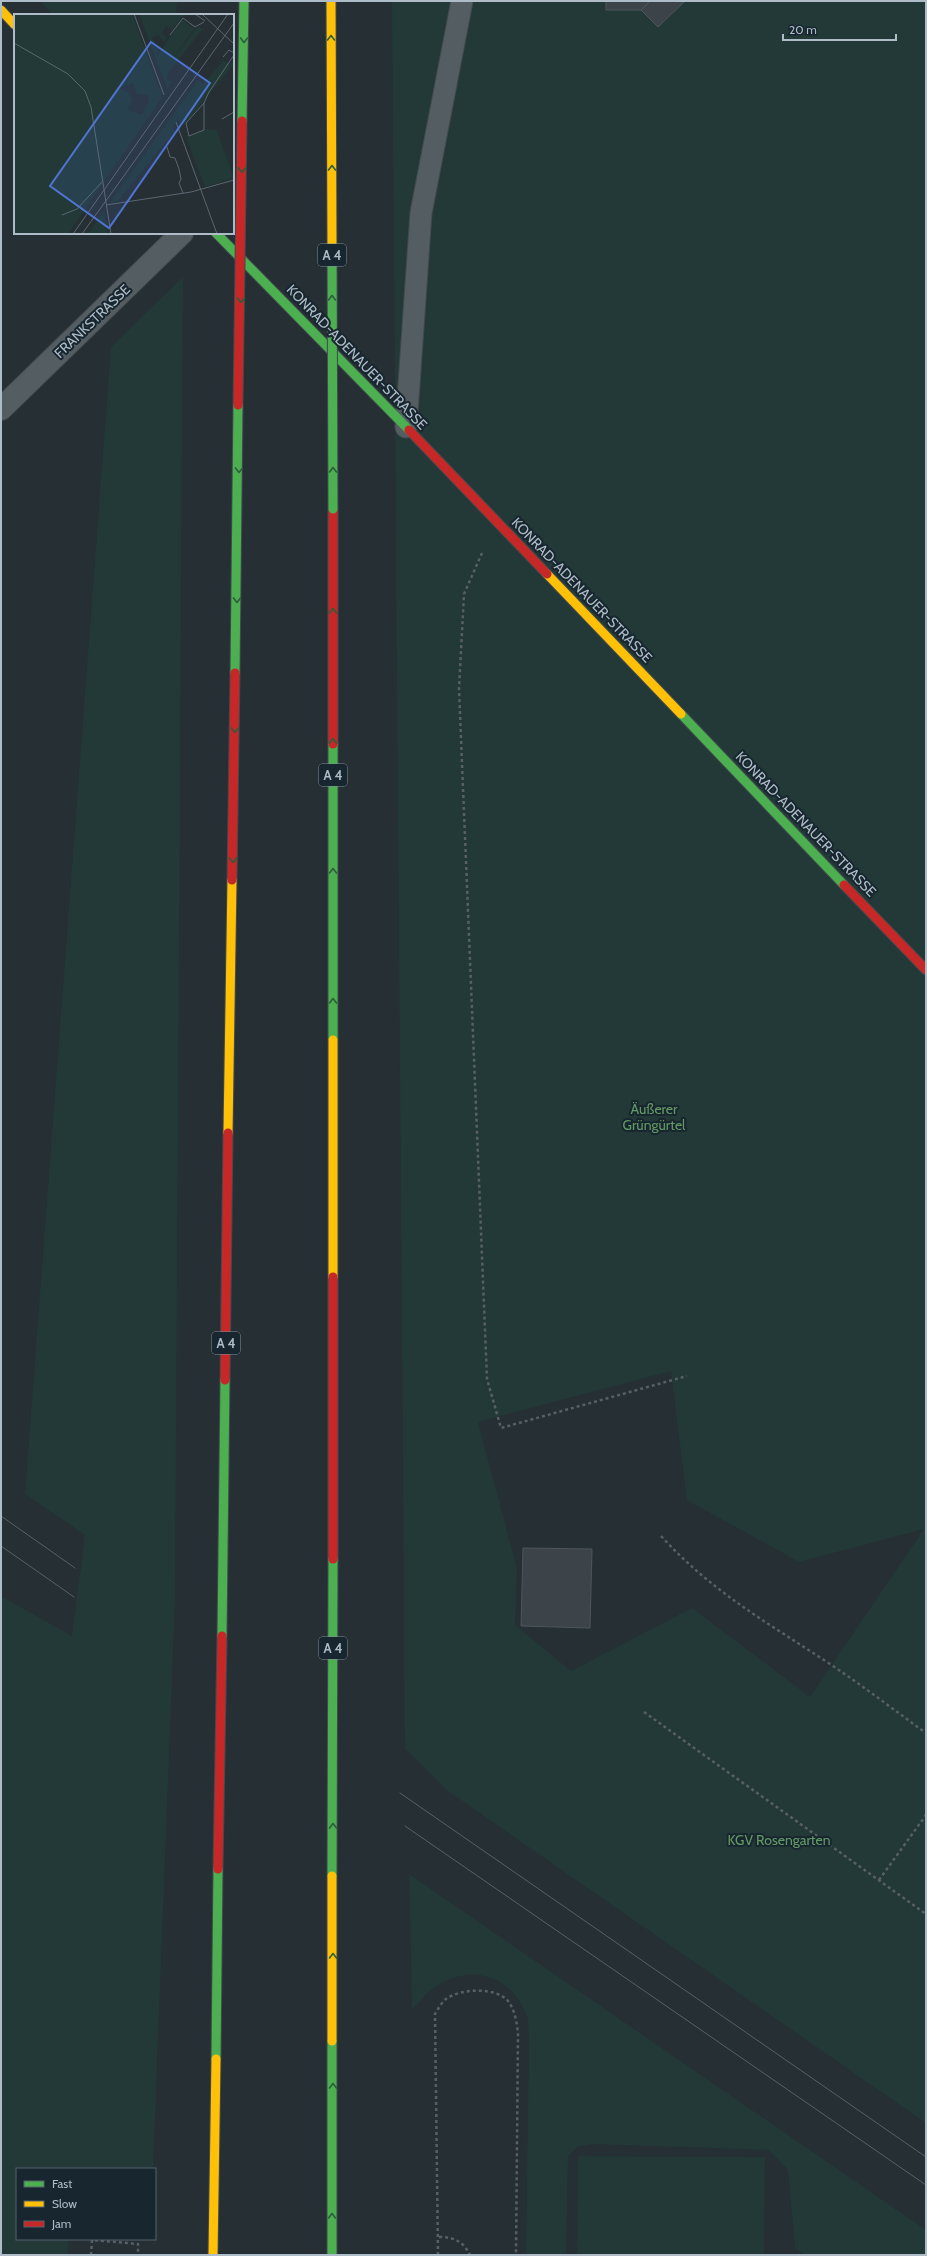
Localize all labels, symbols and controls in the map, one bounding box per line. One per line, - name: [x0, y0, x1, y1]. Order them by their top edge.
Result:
- inset map: [14, 14, 234, 234]
- scale bar: [783, 16, 896, 42]
- text: 20 m: [789, 22, 817, 37]
- one-way arrow: [327, 35, 335, 41]
- one-way arrow: [240, 37, 248, 43]
- one-way arrow: [328, 165, 336, 171]
- one-way arrow: [238, 167, 246, 173]
- road number: A 4: [318, 244, 346, 266]
- street label: FRANKSTRASSE: [50, 280, 134, 362]
- street label: KONRAD-ADENAUER-STRASSE: [283, 281, 431, 434]
- one-way arrow: [328, 295, 336, 301]
- one-way arrow: [237, 297, 245, 303]
- one-way arrow: [235, 467, 243, 473]
- one-way arrow: [329, 467, 337, 473]
- street label: KONRAD-ADENAUER-STRASSE: [508, 514, 656, 667]
- one-way arrow: [233, 597, 241, 603]
- one-way arrow: [329, 608, 337, 614]
- one-way arrow: [231, 727, 239, 733]
- one-way arrow: [329, 738, 337, 744]
- street label: KONRAD-ADENAUER-STRASSE: [732, 748, 880, 901]
- road number: A 4: [319, 764, 347, 786]
- one-way arrow: [229, 857, 237, 863]
- one-way arrow: [329, 868, 337, 874]
- one-way arrow: [329, 998, 337, 1004]
- park label: Äußerer Grüngürtel: [623, 1100, 686, 1134]
- road number: A 4: [212, 1332, 240, 1354]
- road number: A 4: [319, 1637, 347, 1659]
- one-way arrow: [329, 1823, 337, 1829]
- park label: KGV Rosengarten: [727, 1831, 831, 1849]
- one-way arrow: [329, 1953, 337, 1959]
- one-way arrow: [328, 2083, 337, 2089]
- legend: [16, 2168, 156, 2240]
- text: Fast: [52, 2176, 72, 2191]
- text: Slow: [52, 2196, 77, 2211]
- one-way arrow: [328, 2213, 336, 2219]
- text: Jam: [51, 2216, 71, 2231]

